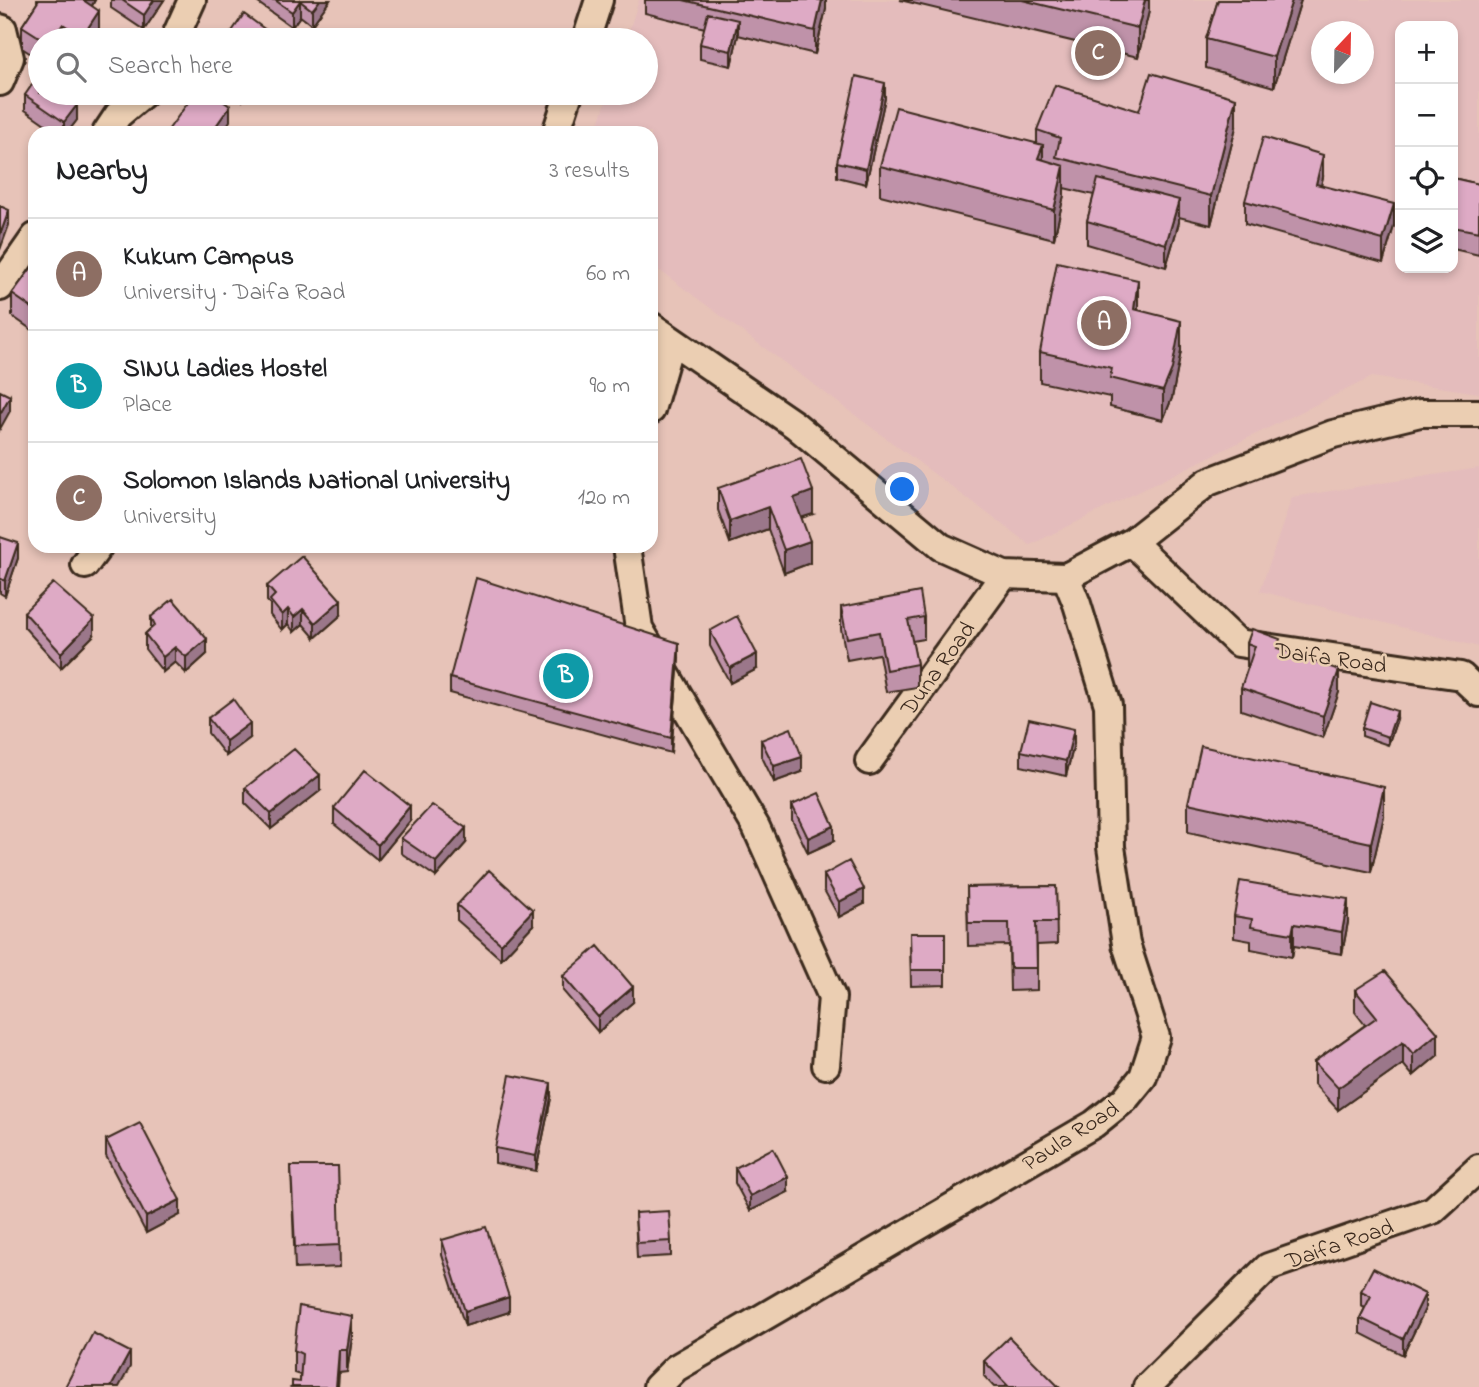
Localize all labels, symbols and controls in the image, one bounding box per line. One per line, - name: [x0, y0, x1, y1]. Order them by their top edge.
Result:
- north arrow: [1311, 21, 1374, 84]
- map controls: [1395, 21, 1458, 273]
- button: +: [1395, 21, 1458, 84]
- pin: C: [1075, 27, 1121, 79]
- search box: [28, 28, 658, 105]
- icon: search: [52, 48, 90, 86]
- text: Search here: [108, 48, 233, 86]
- button: −: [1395, 84, 1458, 147]
- button: locate: [1395, 147, 1458, 210]
- text: Nearby: [56, 150, 148, 194]
- text: 3 results: [549, 155, 630, 188]
- button: layers: [1395, 210, 1458, 273]
- text: Kukum Campus: [123, 239, 294, 277]
- text: A: [72, 258, 86, 291]
- text: 60 m: [586, 258, 630, 291]
- text: University · Daifa Road: [123, 277, 345, 310]
- pin: A: [1081, 297, 1127, 349]
- text: SINU Ladies Hostel: [123, 351, 327, 389]
- text: B: [71, 370, 87, 403]
- text: 90 m: [590, 370, 630, 403]
- text: Place: [123, 389, 172, 422]
- text: Solomon Islands National University: [123, 463, 510, 501]
- your location: [885, 472, 919, 506]
- text: C: [73, 482, 85, 515]
- text: 120 m: [578, 482, 630, 515]
- text: University: [123, 501, 216, 534]
- street label: Duna Road: [893, 615, 985, 724]
- street label: Daifa Road: [1272, 635, 1389, 684]
- pin: B: [543, 650, 589, 702]
- street label: Paula Road: [1016, 1093, 1126, 1181]
- street label: Daifa Road: [1280, 1211, 1398, 1280]

